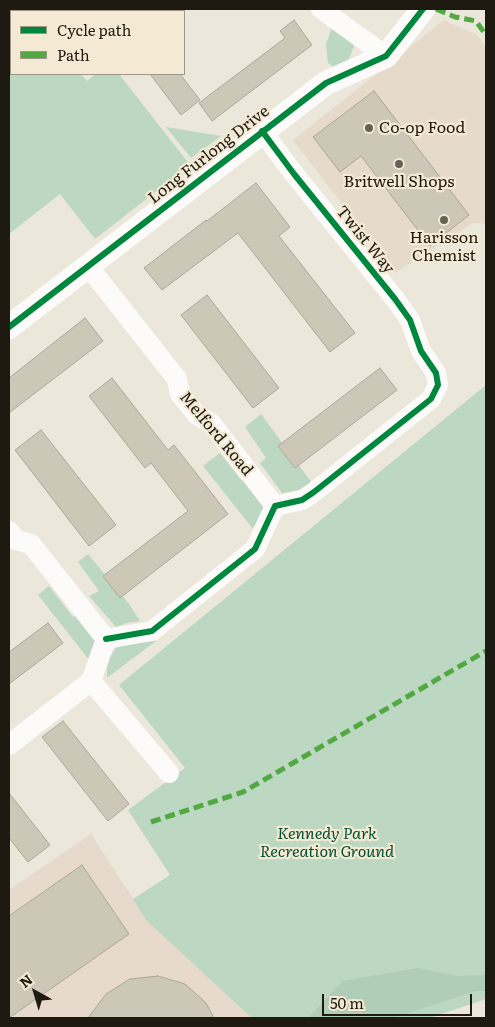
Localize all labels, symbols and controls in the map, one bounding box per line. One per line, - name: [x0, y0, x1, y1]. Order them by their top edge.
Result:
- legend: [10, 10, 185, 75]
- text: Cycle path: [57, 18, 131, 41]
- text: Path: [57, 43, 90, 66]
- street label: Long Furlong Drive: [145, 102, 273, 208]
- place label: Co-op Food: [379, 118, 465, 138]
- marker: Co-op Food: [363, 122, 375, 134]
- marker: Britwell Shops: [393, 158, 405, 170]
- place label: Britwell Shops: [344, 172, 454, 192]
- street label: Twist Way: [332, 202, 398, 278]
- marker: Harisson Chemist: [438, 214, 450, 226]
- place label: Harisson Chemist: [409, 228, 479, 266]
- street label: Melford Road: [175, 388, 257, 480]
- park label: Kennedy Park Recreation Ground: [260, 824, 394, 862]
- north arrow: [10, 967, 60, 1017]
- text: N: [15, 969, 36, 992]
- scale bar: [325, 984, 475, 1016]
- text: 50 m: [330, 991, 364, 1014]

